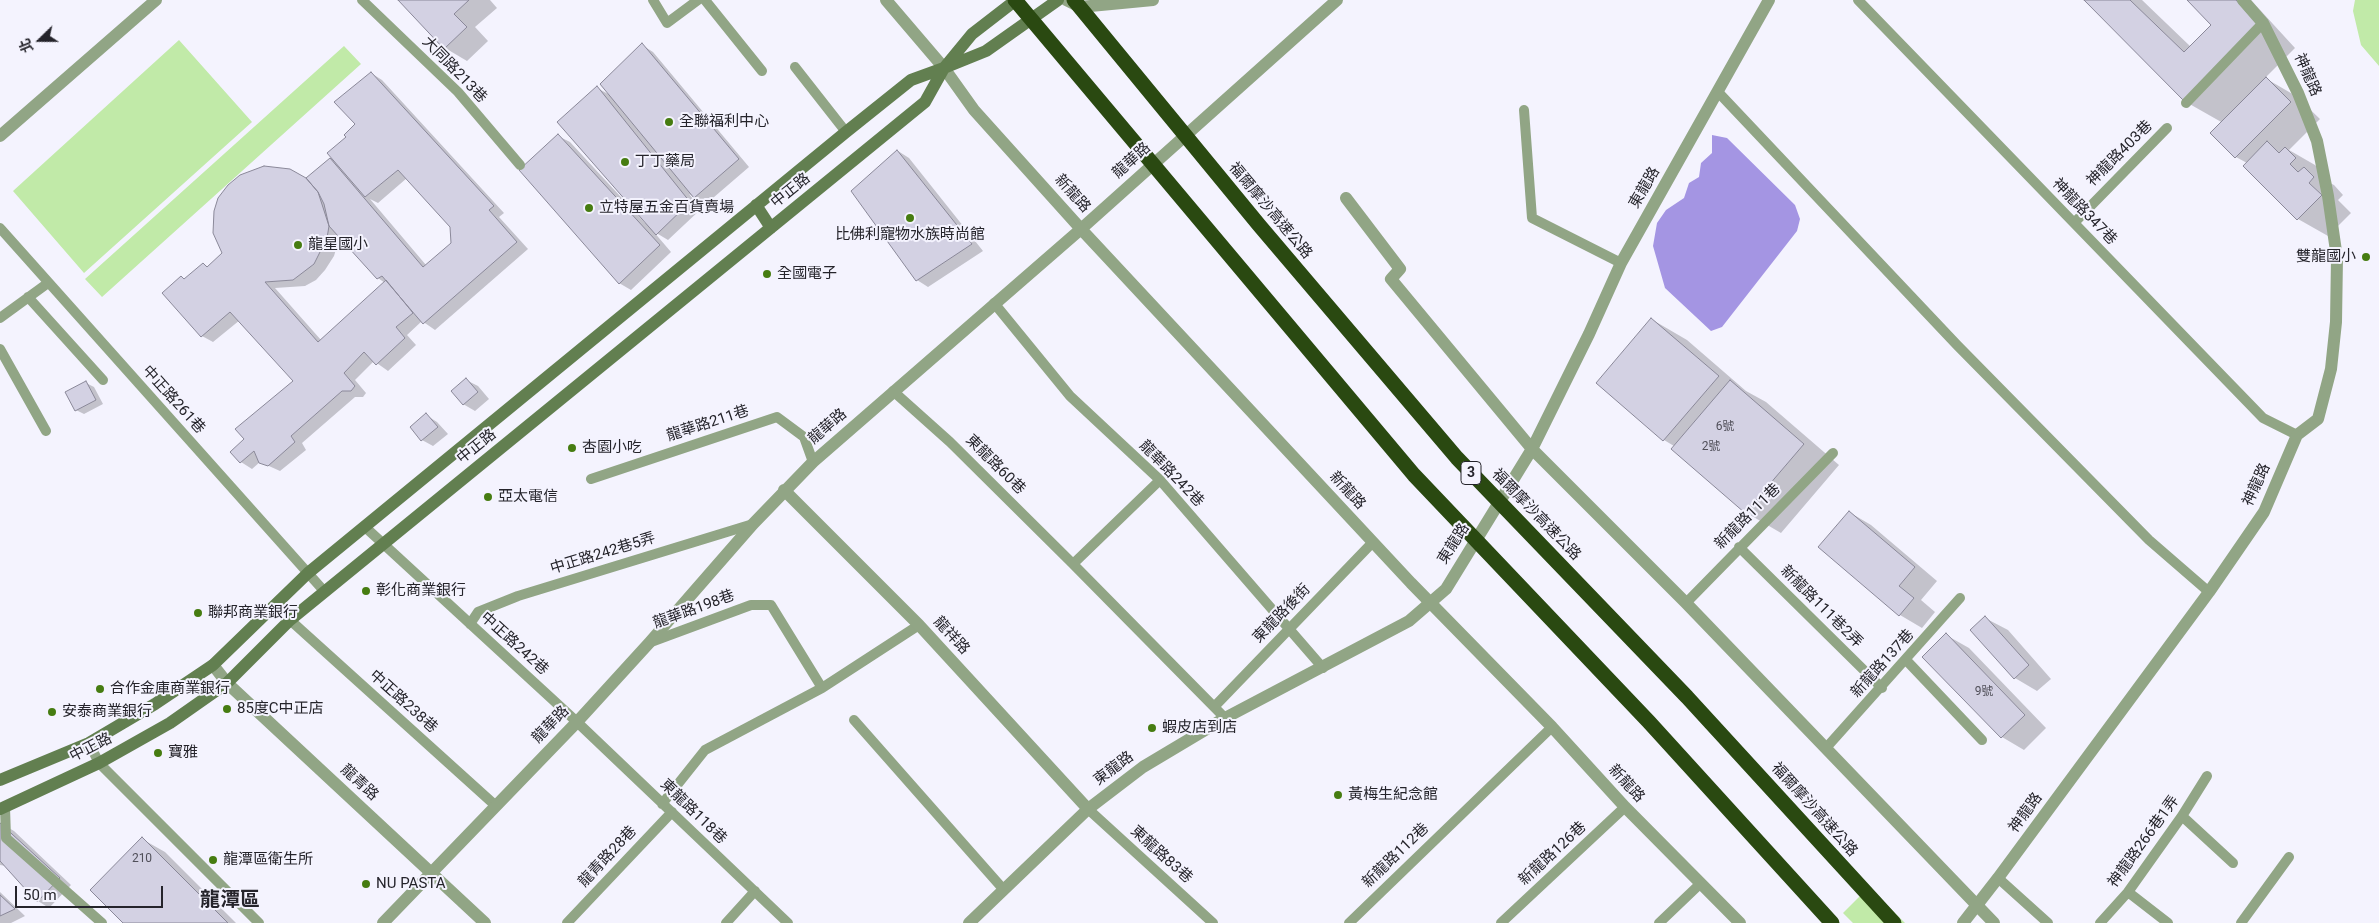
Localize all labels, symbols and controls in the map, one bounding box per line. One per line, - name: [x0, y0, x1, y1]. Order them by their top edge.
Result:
- north arrow: [15, 15, 65, 65]
- street label: 大同路213巷: [418, 33, 490, 107]
- text: 北: [16, 36, 36, 55]
- street label: 神龍路: [2290, 51, 2324, 99]
- place label: 全聯福利中心: [679, 113, 769, 131]
- marker: 全聯福利中心: [663, 116, 675, 128]
- street label: 神龍路403巷: [2083, 117, 2157, 191]
- street label: 龍華路: [1109, 139, 1155, 183]
- place label: 丁丁藥局: [635, 153, 695, 171]
- marker: 丁丁藥局: [619, 156, 631, 168]
- street label: 福爾摩沙高速公路: [1225, 159, 1315, 263]
- street label: 東龍路: [1626, 164, 1664, 212]
- street label: 中正路: [768, 170, 814, 212]
- street label: 新龍路: [1050, 171, 1094, 217]
- street label: 神龍路347巷: [2048, 175, 2120, 249]
- place label: 立特屋五金百貨賣場: [599, 199, 734, 217]
- marker: 立特屋五金百貨賣場: [583, 202, 595, 214]
- marker: 比佛利寵物水族時尚館: [904, 212, 916, 224]
- place label: 比佛利寵物水族時尚館: [835, 226, 985, 244]
- place label: 龍星國小: [308, 236, 368, 254]
- marker: 龍星國小: [292, 239, 304, 251]
- place label: 雙龍國小: [2296, 248, 2356, 266]
- marker: 雙龍國小: [2360, 251, 2372, 263]
- place label: 全國電子: [777, 265, 837, 283]
- marker: 全國電子: [761, 268, 773, 280]
- street label: 中正路261巷: [138, 362, 208, 438]
- street label: 龍華路211巷: [665, 402, 751, 446]
- street label: 龍華路: [805, 405, 851, 449]
- house number: 6號: [1716, 420, 1734, 434]
- street label: 中正路: [454, 426, 500, 468]
- street label: 東龍路60巷: [961, 431, 1029, 499]
- street label: 龍華路242巷: [1135, 437, 1207, 511]
- place label: 杏園小吃: [582, 439, 642, 457]
- house number: 2號: [1702, 440, 1720, 454]
- marker: 杏園小吃: [566, 442, 578, 454]
- street label: 神龍路: [2239, 461, 2275, 509]
- road number: 3: [1461, 462, 1481, 484]
- street label: 福爾摩沙高速公路: [1488, 466, 1584, 564]
- street label: 新龍路: [1325, 468, 1369, 514]
- street label: 新龍路111巷: [1711, 480, 1785, 554]
- place label: 亞太電信: [498, 488, 558, 506]
- marker: 亞太電信: [482, 491, 494, 503]
- street label: 東龍路: [1434, 520, 1474, 568]
- street label: 中正路242巷5弄: [548, 529, 658, 579]
- street label: 新龍路111巷2弄: [1776, 562, 1866, 652]
- street label: 東龍路後街: [1249, 581, 1315, 647]
- place label: 彰化商業銀行: [376, 582, 466, 600]
- marker: 彰化商業銀行: [360, 585, 372, 597]
- street label: 龍華路198巷: [651, 587, 737, 633]
- place label: 聯邦商業銀行: [208, 604, 298, 622]
- marker: 聯邦商業銀行: [192, 607, 204, 619]
- street label: 中正路242巷: [476, 609, 552, 679]
- street label: 龍祥路: [929, 613, 973, 659]
- street label: 新龍路137巷: [1848, 626, 1918, 702]
- street label: 中正路238巷: [365, 667, 441, 737]
- place label: 合作金庫商業銀行: [110, 680, 230, 698]
- marker: 合作金庫商業銀行: [94, 683, 106, 695]
- house number: 9號: [1975, 685, 1993, 699]
- place label: 85度C中正店: [237, 700, 324, 718]
- place label: 安泰商業銀行: [62, 703, 152, 721]
- marker: 85度C中正店: [221, 703, 233, 715]
- street label: 龍華路: [529, 703, 573, 747]
- marker: 安泰商業銀行: [46, 706, 58, 718]
- place label: 蝦皮店到店: [1162, 719, 1237, 737]
- marker: 蝦皮店到店: [1146, 722, 1158, 734]
- street label: 中正路: [67, 730, 115, 766]
- place label: 寶雅: [168, 744, 198, 762]
- marker: 寶雅: [152, 747, 164, 759]
- street label: 東龍路: [1091, 748, 1137, 790]
- street label: 福爾摩沙高速公路: [1767, 759, 1861, 861]
- street label: 龍青路: [336, 761, 382, 805]
- street label: 新龍路: [1604, 761, 1648, 807]
- street label: 東龍路118巷: [656, 776, 730, 848]
- place label: 黃梅生紀念館: [1348, 786, 1438, 804]
- marker: 黃梅生紀念館: [1332, 789, 1344, 801]
- street label: 神龍路: [2005, 790, 2047, 836]
- street label: 神龍路266巷1弄: [2105, 793, 2183, 891]
- street label: 新龍路126巷: [1516, 818, 1590, 890]
- street label: 新龍路112巷: [1359, 820, 1433, 892]
- street label: 龍青路28巷: [575, 823, 641, 891]
- street label: 東龍路83巷: [1126, 823, 1196, 887]
- place label: 龍潭區衛生所: [223, 851, 313, 869]
- house number: 210: [132, 852, 152, 866]
- marker: 龍潭區衛生所: [207, 854, 219, 866]
- place label: NU PASTA: [376, 875, 445, 893]
- scale bar: [18, 876, 165, 908]
- marker: NU PASTA: [360, 878, 372, 890]
- text: 50 m: [23, 886, 57, 904]
- district label: 龍潭區: [200, 889, 260, 913]

